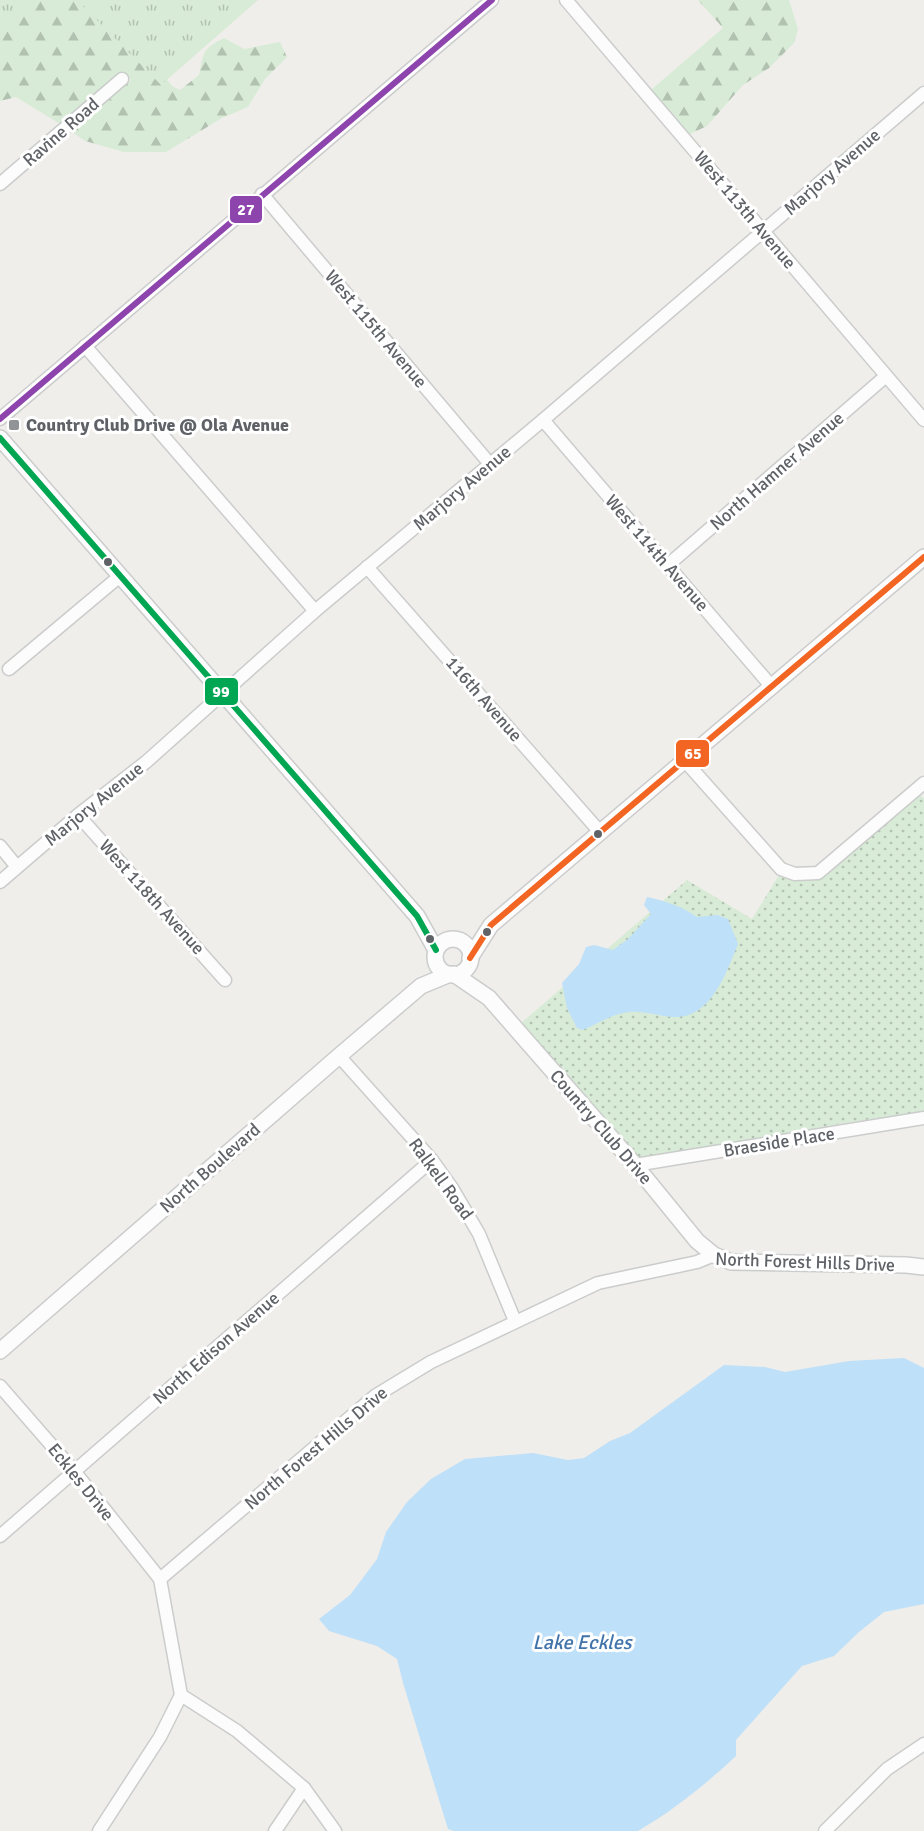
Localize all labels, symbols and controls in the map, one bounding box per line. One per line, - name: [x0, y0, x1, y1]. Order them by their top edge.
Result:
- street label: Ravine Road: [18, 93, 104, 171]
- street label: Marjory Avenue: [779, 124, 885, 220]
- street label: West 113th Avenue: [689, 147, 801, 273]
- line badge: 27: [229, 195, 263, 224]
- text: 27: [237, 200, 255, 220]
- street label: West 115th Avenue: [320, 266, 432, 392]
- street label: North Hamner Avenue: [706, 407, 848, 535]
- place label: Country Club Drive @ Ola Avenue: [26, 414, 289, 436]
- marker: Country Club Drive @ Ola Avenue: [7, 418, 21, 432]
- street label: Marjory Avenue: [409, 441, 515, 535]
- street label: West 114th Avenue: [600, 490, 714, 616]
- unlabelled marker: [102, 556, 114, 568]
- street label: 116th Avenue: [441, 652, 527, 746]
- line badge: 99: [204, 677, 239, 706]
- text: 99: [212, 682, 230, 702]
- line badge: 65: [675, 739, 710, 768]
- text: 65: [684, 744, 702, 764]
- street label: Marjory Avenue: [40, 757, 148, 851]
- unlabelled marker: [592, 828, 604, 840]
- street label: West 118th Avenue: [95, 835, 209, 959]
- unlabelled marker: [481, 926, 493, 938]
- unlabelled marker: [424, 933, 436, 945]
- street label: Country Club Drive: [545, 1065, 657, 1189]
- street label: North Boulevard: [155, 1118, 265, 1218]
- street label: Braeside Place: [722, 1122, 836, 1162]
- street label: Ralkell Road: [404, 1134, 478, 1224]
- street label: North Forest Hills Drive: [715, 1248, 895, 1276]
- street label: North Edison Avenue: [148, 1287, 284, 1409]
- street label: North Forest Hills Drive: [240, 1382, 392, 1514]
- street label: Eckles Drive: [43, 1439, 119, 1525]
- water label: Lake Eckles: [532, 1630, 634, 1655]

